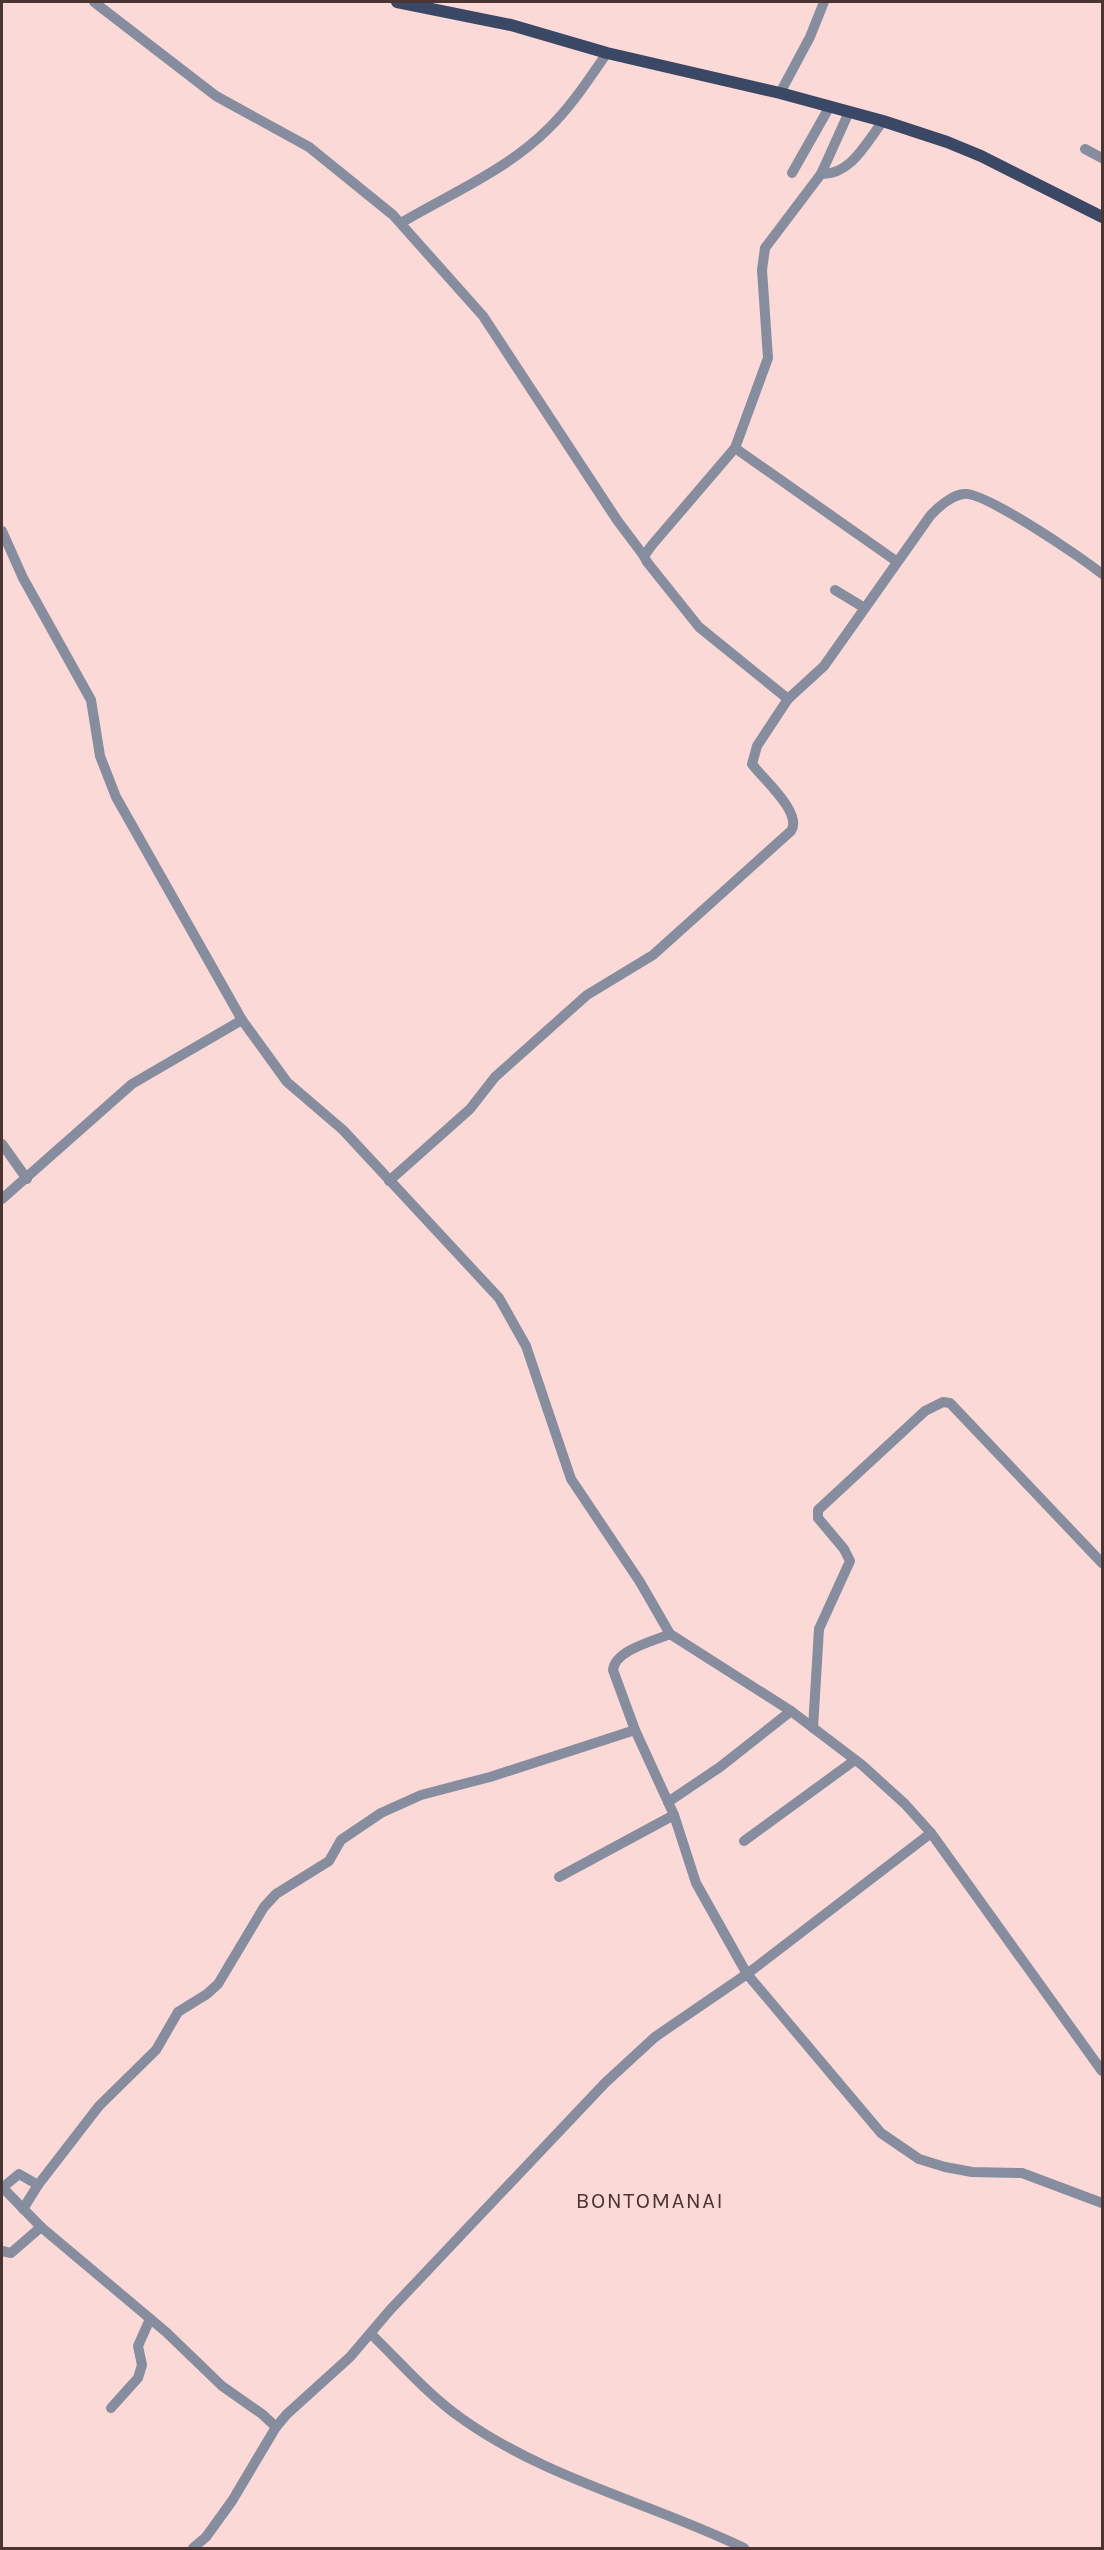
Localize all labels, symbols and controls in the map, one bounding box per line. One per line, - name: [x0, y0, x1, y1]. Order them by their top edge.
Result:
- district label: BONTOMANAI: [576, 2188, 724, 2214]

